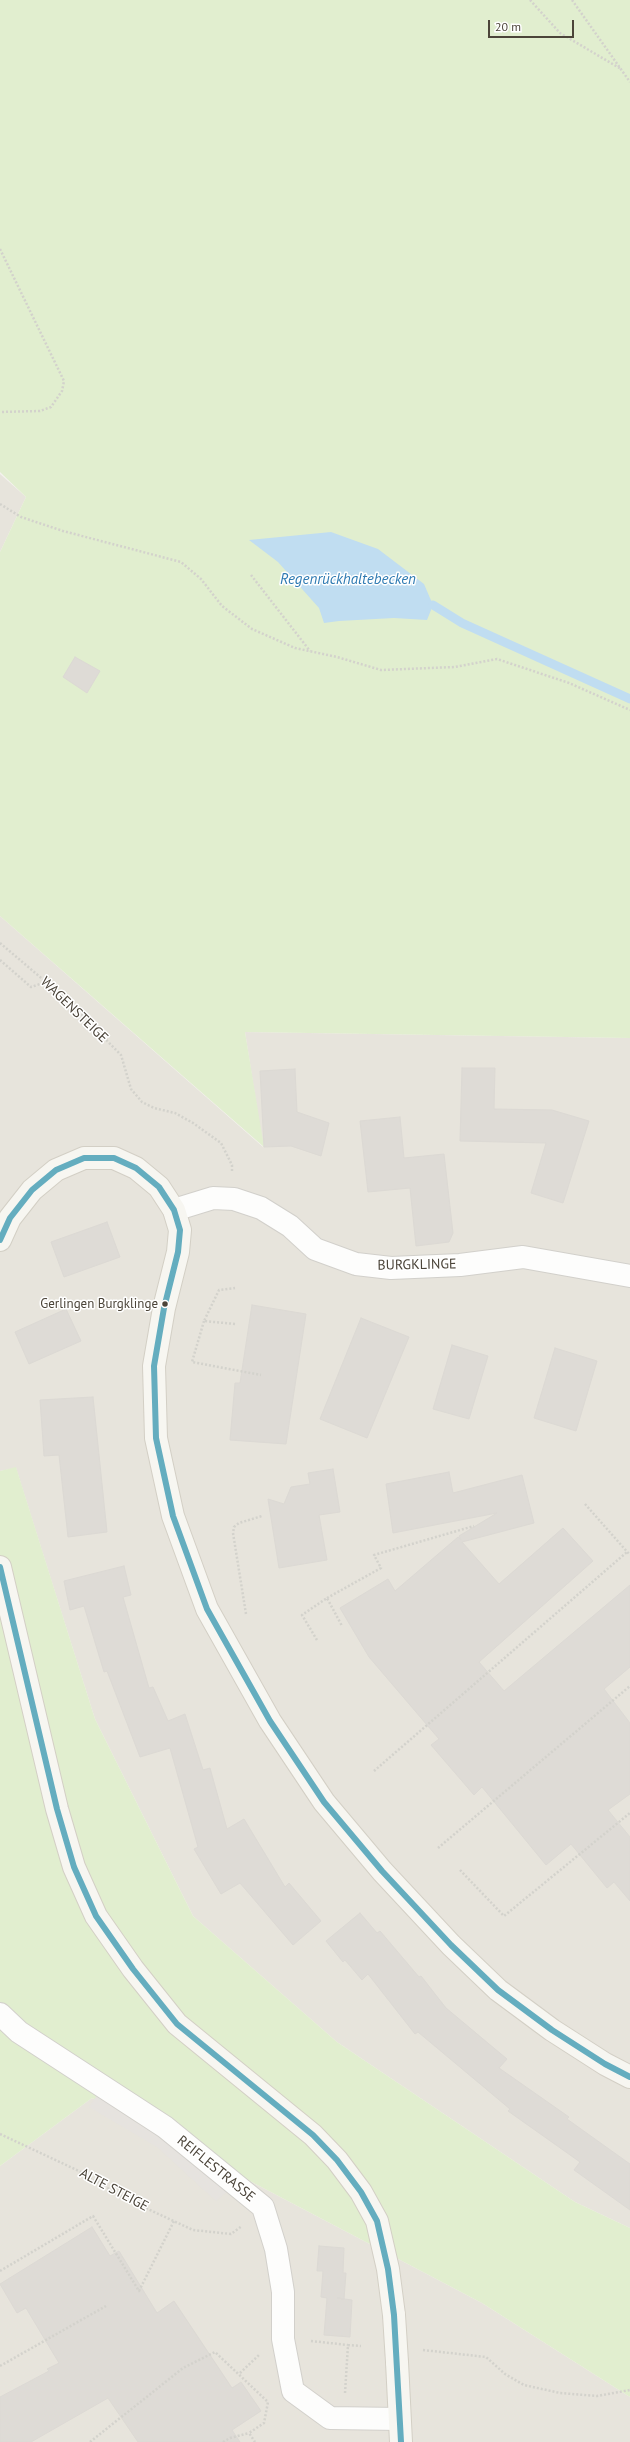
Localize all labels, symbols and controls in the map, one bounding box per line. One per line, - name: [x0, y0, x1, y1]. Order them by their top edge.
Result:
- scale bar: [490, 12, 576, 38]
- text: 20 m: [495, 19, 521, 34]
- water label: Regenrückhaltebecken: [280, 571, 416, 589]
- street label: WAGENSTEIGE: [37, 974, 111, 1046]
- street label: BURGKLINGE: [377, 1256, 457, 1274]
- place label: Gerlingen Burgklinge: [40, 1296, 158, 1312]
- marker: Gerlingen Burgklinge: [160, 1299, 170, 1309]
- street label: REIFLESTRASSE: [174, 2132, 258, 2206]
- street label: ALTE STEIGE: [77, 2165, 151, 2215]

